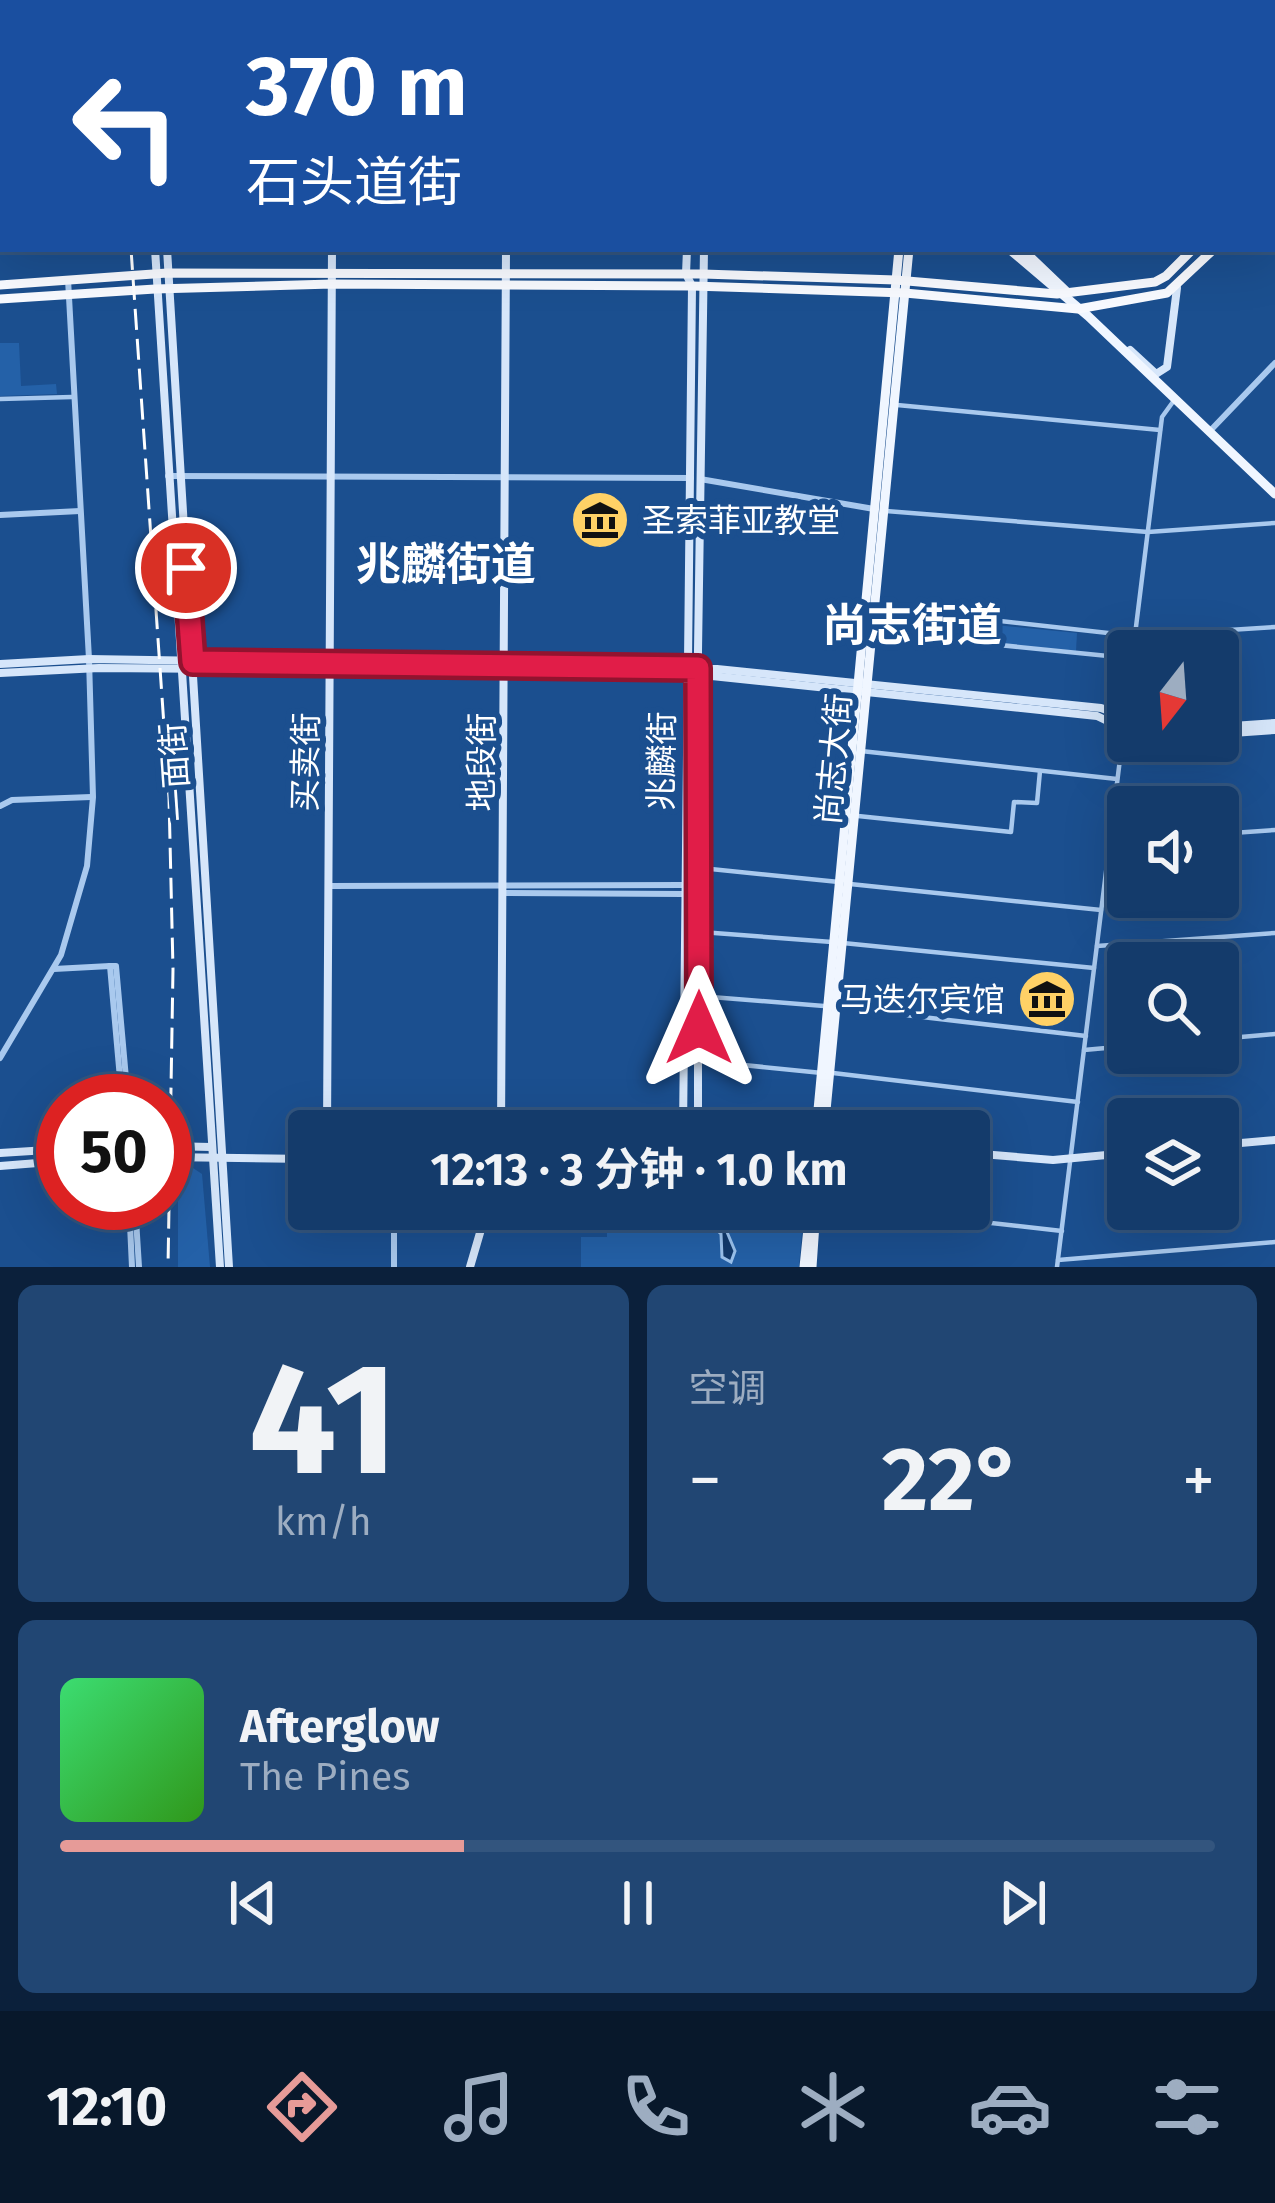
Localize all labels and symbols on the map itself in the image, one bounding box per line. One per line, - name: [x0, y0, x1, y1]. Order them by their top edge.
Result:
- museum icon: 圣索菲亚教堂: [569, 489, 631, 551]
- place label: 圣索菲亚教堂: [642, 501, 840, 541]
- pin: [135, 517, 237, 619]
- district label: 兆麟街道: [356, 538, 536, 592]
- district label: 尚志街道: [822, 599, 1002, 653]
- north arrow: [1107, 630, 1239, 762]
- street label: 尚志大街: [808, 692, 860, 827]
- street label: 兆麟街: [641, 711, 683, 811]
- street label: 买卖街: [285, 712, 327, 812]
- street label: 地段街: [462, 713, 502, 812]
- street label: 一面街: [153, 721, 199, 823]
- position arrow: [636, 965, 762, 1091]
- museum icon: 马迭尔宾馆: [1016, 968, 1078, 1030]
- place label: 马迭尔宾馆: [840, 980, 1005, 1020]
- speed limit sign: 50: [36, 1074, 192, 1230]

